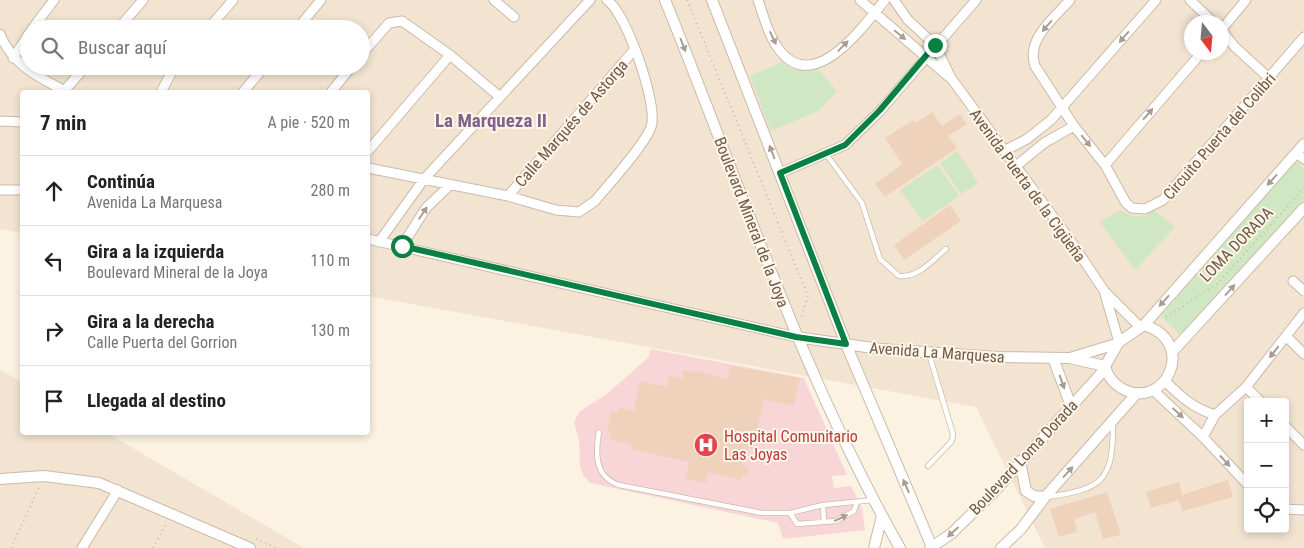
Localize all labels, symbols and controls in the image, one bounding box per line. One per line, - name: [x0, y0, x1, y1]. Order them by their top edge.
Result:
- north arrow: [1184, 15, 1229, 60]
- search box: [20, 20, 370, 75]
- one-way arrow: [1042, 20, 1053, 33]
- one-way arrow: [893, 29, 906, 40]
- one-way arrow: [768, 30, 777, 45]
- one-way arrow: [1118, 30, 1130, 42]
- icon: search: [38, 34, 66, 62]
- route end: [924, 34, 947, 57]
- text: Buscar aquí: [78, 36, 167, 59]
- one-way arrow: [679, 38, 687, 53]
- one-way arrow: [837, 40, 849, 52]
- street label: Calle Marqués de Astorga: [511, 56, 632, 191]
- street label: Circuito Puerta del Colibri: [1159, 69, 1280, 204]
- street label: Avenida Puerta de la Cigüeña: [966, 105, 1090, 266]
- one-way arrow: [1143, 108, 1154, 121]
- district label: La Marqueza II: [435, 109, 547, 132]
- text: 7 min: [40, 111, 87, 135]
- text: A pie · 520 m: [267, 113, 350, 132]
- street label: Boulevard Mineral de la Joya: [710, 134, 793, 310]
- one-way arrow: [1081, 134, 1092, 147]
- one-way arrow: [767, 145, 775, 159]
- text: Continúa: [87, 170, 155, 193]
- one-way arrow: [1266, 173, 1277, 186]
- icon: ahead: [40, 177, 68, 205]
- text: 280 m: [311, 181, 350, 200]
- text: Avenida La Marquesa: [87, 193, 222, 212]
- street label: LOMA DORADA: [1196, 203, 1277, 286]
- one-way arrow: [418, 206, 428, 220]
- route start: [391, 235, 414, 258]
- text: Gira a la izquierda: [87, 240, 224, 263]
- icon: left: [40, 247, 68, 275]
- text: 110 m: [311, 251, 350, 270]
- text: Boulevard Mineral de la Joya: [87, 263, 268, 282]
- one-way arrow: [1224, 285, 1236, 297]
- one-way arrow: [1158, 295, 1170, 307]
- text: Gira a la derecha: [87, 310, 214, 333]
- icon: right: [40, 317, 68, 345]
- text: 130 m: [311, 321, 350, 340]
- text: Calle Puerta del Gorrion: [87, 333, 237, 352]
- street label: Avenida La Marquesa: [869, 338, 1005, 367]
- one-way arrow: [1269, 345, 1280, 358]
- one-way arrow: [1059, 374, 1066, 389]
- icon: arrive: [40, 387, 68, 415]
- text: Llegada al destino: [87, 389, 226, 412]
- street label: Boulevard Loma Dorada: [965, 396, 1082, 519]
- map controls: [1244, 398, 1289, 533]
- button: +: [1244, 398, 1289, 443]
- one-way arrow: [1172, 407, 1184, 419]
- place label: Hospital Comunitario Las Joyas: [724, 427, 858, 464]
- hospital icon: Hospital Comunitario Las Joyas: [693, 432, 719, 458]
- button: −: [1244, 443, 1289, 488]
- one-way arrow: [1219, 455, 1231, 467]
- one-way arrow: [1062, 467, 1074, 479]
- one-way arrow: [902, 479, 910, 493]
- button: locate: [1244, 488, 1289, 533]
- one-way arrow: [834, 513, 848, 521]
- one-way arrow: [947, 526, 959, 538]

